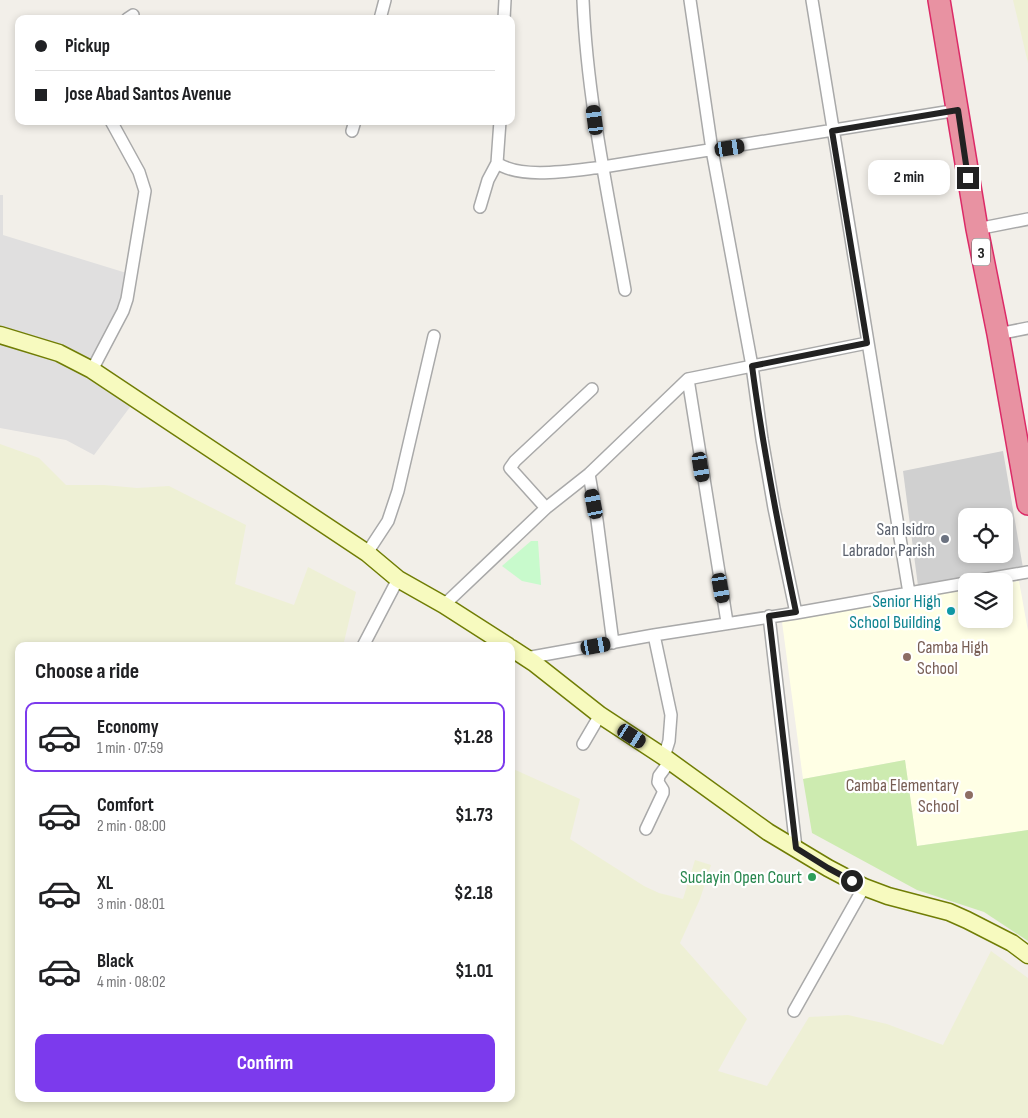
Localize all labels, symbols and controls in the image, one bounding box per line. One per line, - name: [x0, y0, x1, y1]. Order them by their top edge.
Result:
- text: Pickup: [65, 35, 110, 58]
- text: Jose Abad Santos Avenue: [65, 83, 231, 106]
- car: [585, 104, 604, 136]
- car: [714, 138, 745, 158]
- callout: 2 min: [868, 160, 950, 196]
- route end: [957, 167, 979, 189]
- text: 2 min: [894, 168, 924, 187]
- road number: 3: [972, 238, 990, 266]
- car: [691, 451, 710, 483]
- car: [583, 488, 604, 520]
- map controls: [958, 508, 1013, 628]
- button: locate: [958, 508, 1013, 563]
- place label: San Isidro Labrador Parish: [842, 519, 935, 561]
- marker: San Isidro Labrador Parish: [939, 533, 951, 545]
- car: [711, 572, 730, 604]
- button: layers: [958, 573, 1013, 628]
- place label: Senior High School Building: [849, 591, 941, 633]
- marker: Senior High School Building: [945, 605, 957, 617]
- car: [579, 636, 612, 656]
- place label: Camba High School: [917, 637, 989, 679]
- marker: Camba High School: [901, 651, 913, 663]
- text: Choose a ride: [35, 658, 139, 685]
- icon: car: [37, 715, 82, 760]
- text: Economy: [97, 716, 159, 739]
- car: [615, 722, 648, 750]
- text: $1.28: [453, 726, 493, 749]
- text: 1 min · 07:59: [97, 739, 163, 758]
- place label: Camba Elementary School: [846, 775, 959, 817]
- marker: Camba Elementary School: [963, 789, 975, 801]
- icon: car: [37, 793, 82, 838]
- text: Comfort: [97, 794, 154, 817]
- text: $1.73: [455, 804, 493, 827]
- text: 2 min · 08:00: [97, 817, 166, 836]
- place label: Suclayin Open Court: [680, 867, 802, 888]
- route start: [841, 870, 863, 892]
- icon: car: [37, 871, 82, 916]
- marker: Suclayin Open Court: [806, 871, 818, 883]
- text: XL: [97, 872, 113, 895]
- text: $2.18: [454, 882, 493, 905]
- text: 3 min · 08:01: [97, 895, 165, 914]
- icon: car: [37, 949, 82, 994]
- text: Black: [97, 950, 134, 973]
- text: $1.01: [455, 960, 493, 983]
- text: 4 min · 08:02: [97, 973, 165, 992]
- button: Confirm: [35, 1034, 495, 1092]

